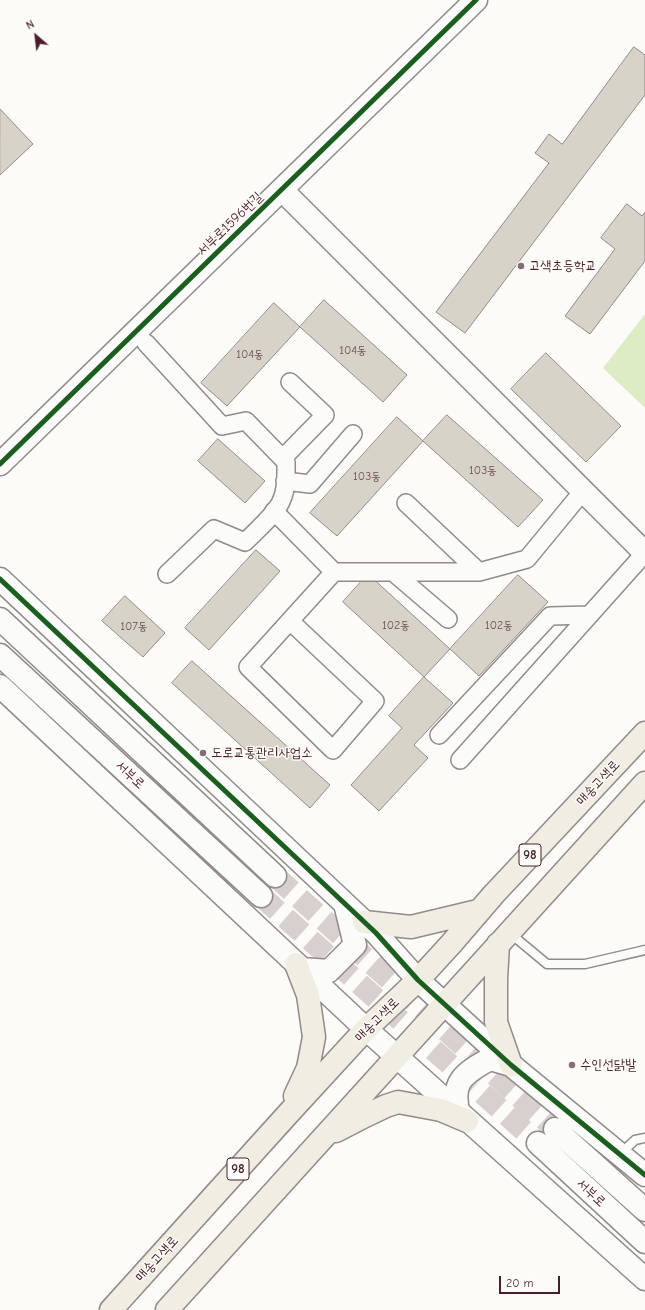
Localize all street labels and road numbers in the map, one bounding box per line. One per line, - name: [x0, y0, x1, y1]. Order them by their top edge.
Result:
- street label: 서부로1596번길: [194, 189, 266, 259]
- street label: 서부로: [112, 757, 148, 793]
- street label: 매송고색로: [573, 757, 623, 809]
- road number: 98: [519, 844, 541, 866]
- street label: 매송고색로: [351, 994, 403, 1046]
- road number: 98: [227, 1158, 249, 1180]
- street label: 서부로: [573, 1175, 609, 1211]
- street label: 매송고색로: [132, 1232, 182, 1286]

